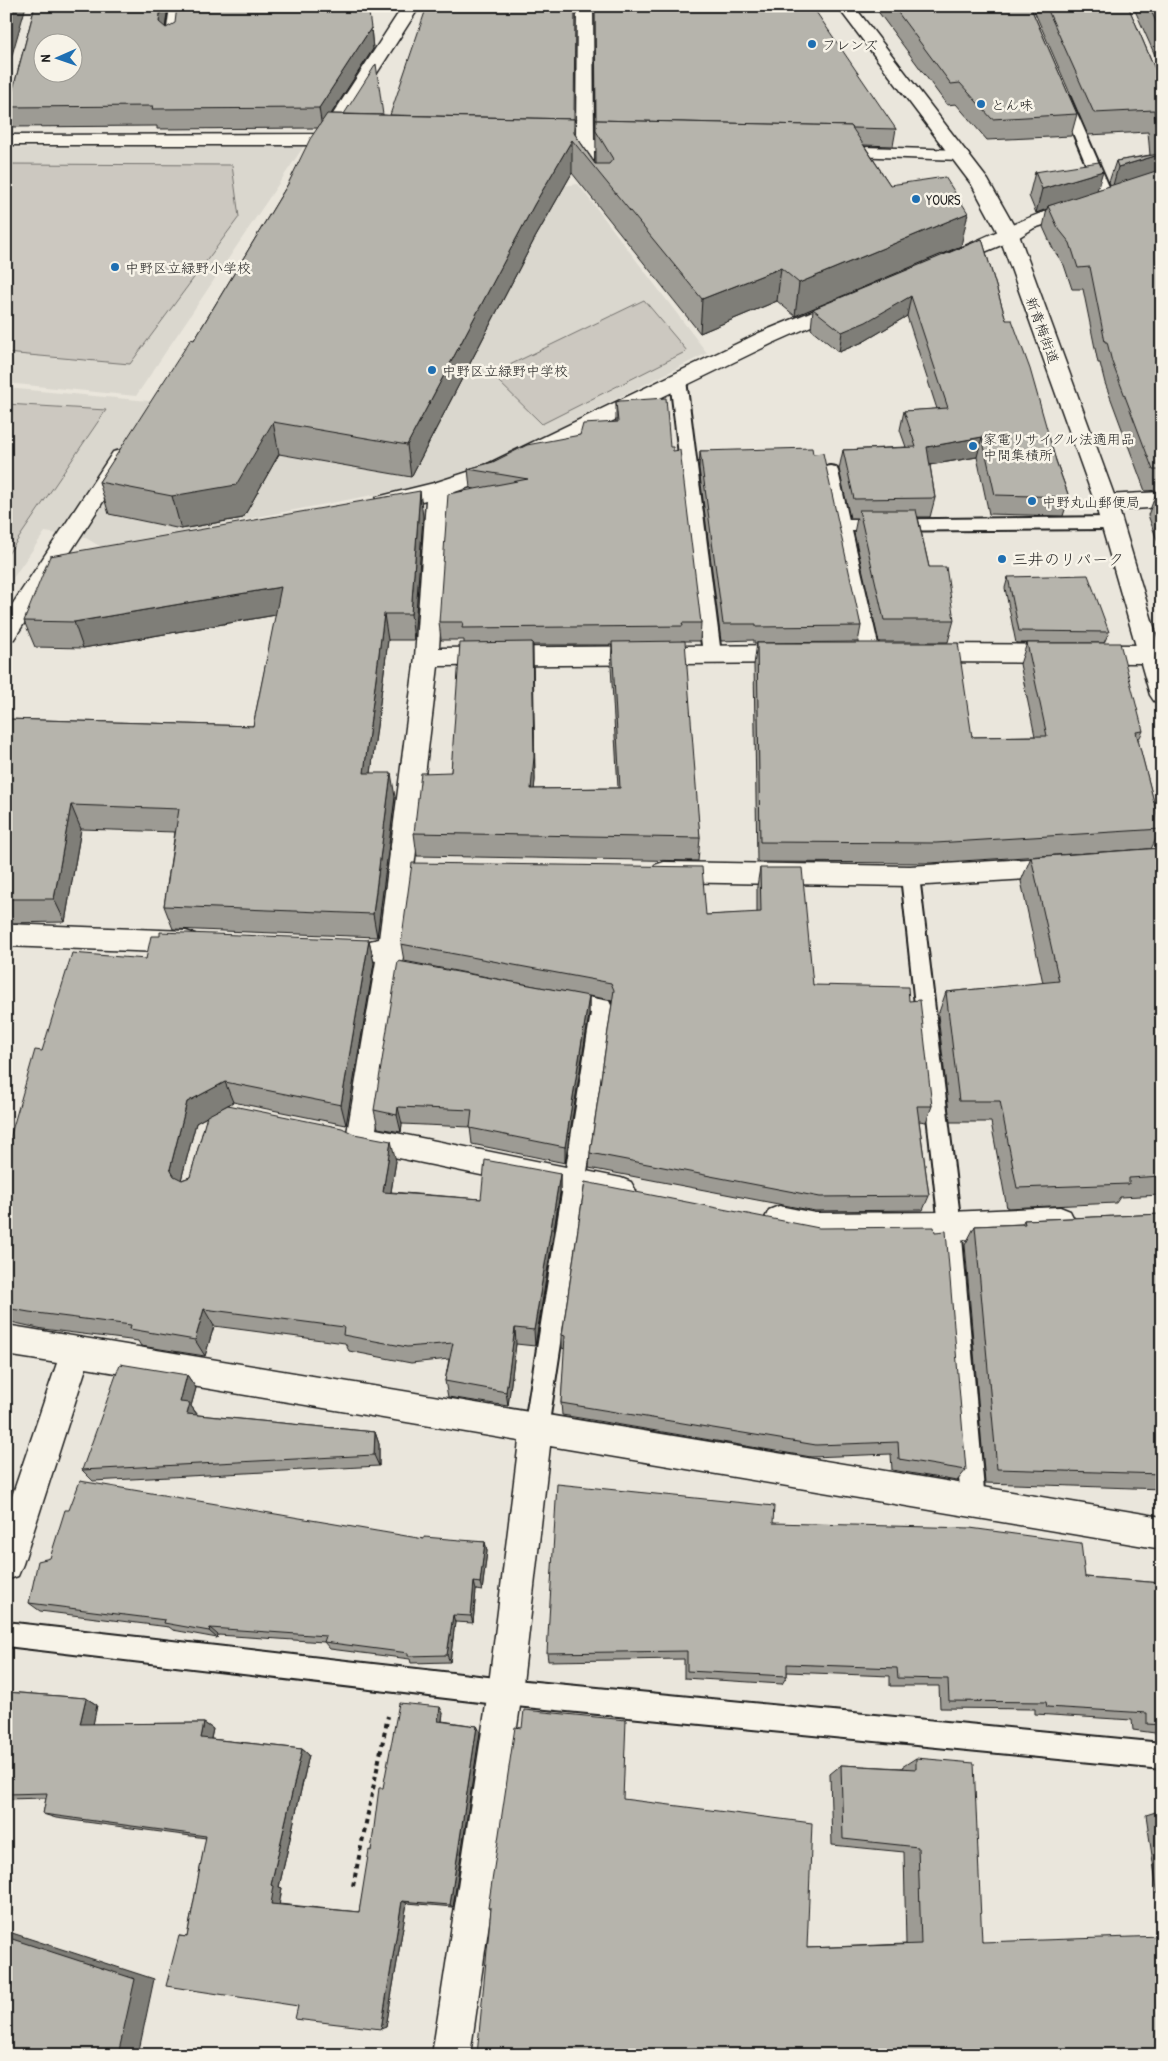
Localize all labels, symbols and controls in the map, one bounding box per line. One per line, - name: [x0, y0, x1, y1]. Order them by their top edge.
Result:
- north arrow: [32, 32, 82, 82]
- place label: フレンズ: [822, 35, 878, 54]
- marker: フレンズ: [806, 38, 818, 50]
- text: N: [35, 54, 54, 63]
- place label: とん味: [991, 95, 1033, 114]
- marker: とん味: [975, 98, 987, 110]
- place label: YOURS: [926, 190, 961, 209]
- marker: YOURS: [910, 193, 922, 205]
- place label: 中野区立緑野小学校: [125, 258, 251, 277]
- marker: 中野区立緑野小学校: [109, 261, 121, 273]
- street label: 新青梅街道: [1022, 294, 1064, 366]
- place label: 中野区立緑野中学校: [442, 361, 568, 380]
- marker: 中野区立緑野中学校: [426, 364, 438, 376]
- place label: 家電リサイクル法適用品 中間集積所: [983, 429, 1135, 464]
- marker: 家電リサイクル法適用品 中間集積所: [967, 440, 979, 452]
- place label: 中野丸山郵便局: [1042, 492, 1140, 511]
- marker: 中野丸山郵便局: [1026, 495, 1038, 507]
- place label: 三井のリパーク: [1012, 548, 1124, 570]
- marker: 三井のリパーク: [996, 553, 1008, 565]

